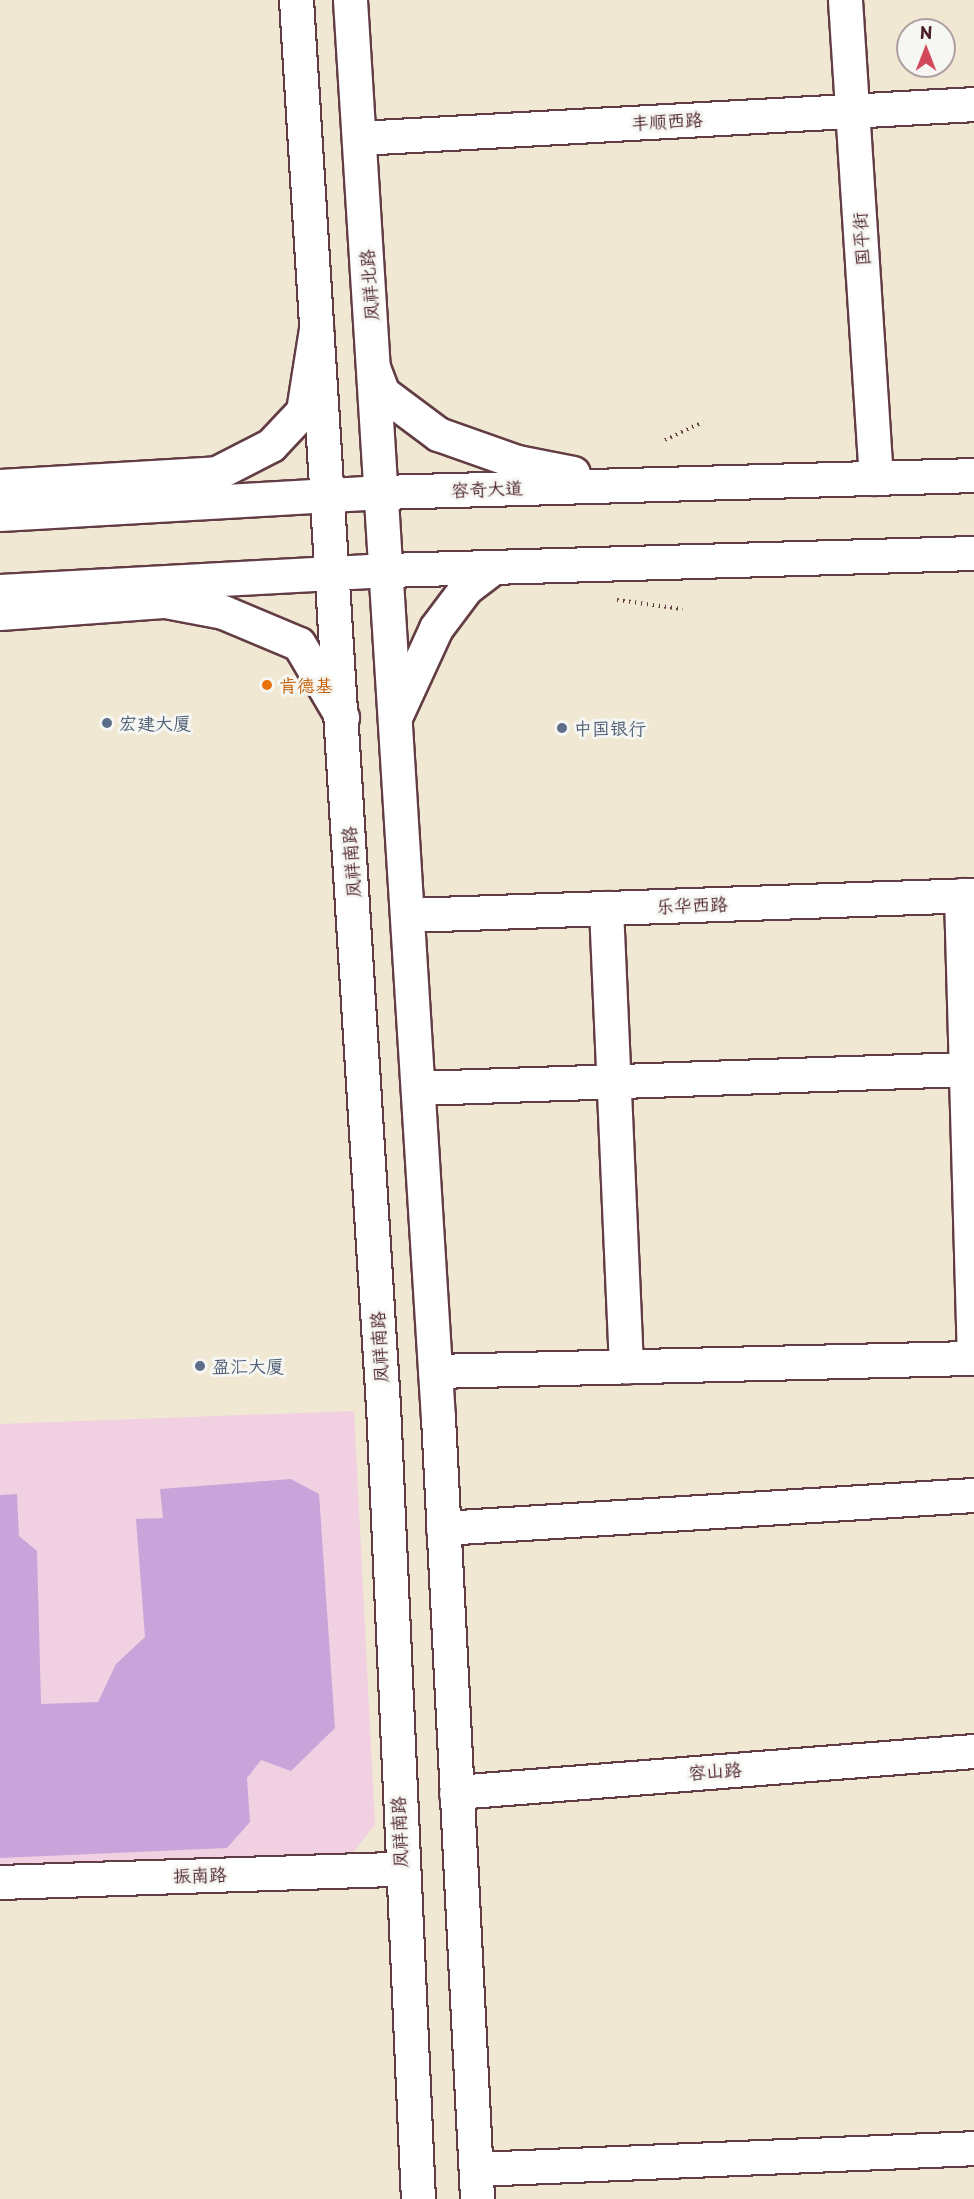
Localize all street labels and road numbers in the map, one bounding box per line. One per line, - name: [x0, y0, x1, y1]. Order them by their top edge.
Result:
- street label: 丰顺西路: [630, 108, 704, 134]
- street label: 国平街: [848, 211, 874, 267]
- street label: 凤祥北路: [356, 248, 382, 322]
- street label: 容奇大道: [451, 477, 523, 501]
- street label: 凤祥南路: [338, 825, 364, 899]
- street label: 乐华西路: [656, 893, 728, 917]
- street label: 凤祥南路: [366, 1310, 392, 1384]
- street label: 容山路: [687, 1758, 743, 1784]
- street label: 凤祥南路: [387, 1796, 411, 1868]
- street label: 振南路: [173, 1863, 227, 1887]

